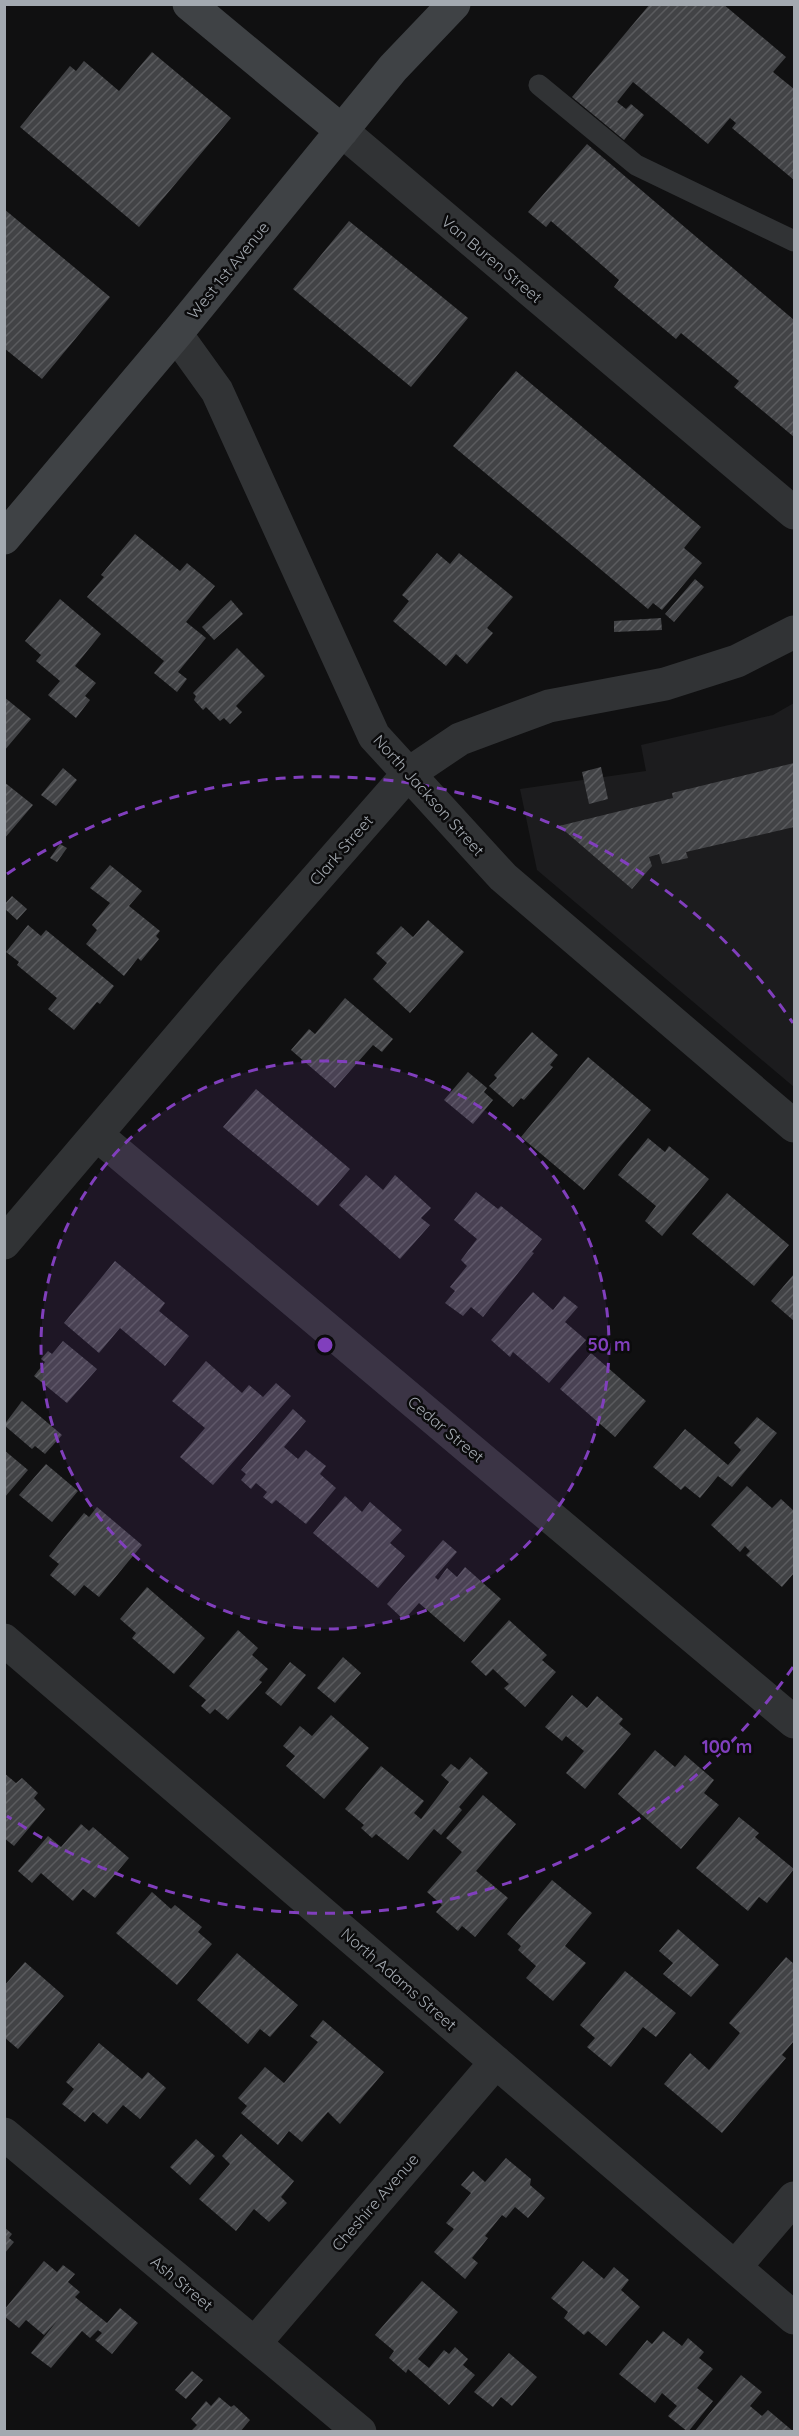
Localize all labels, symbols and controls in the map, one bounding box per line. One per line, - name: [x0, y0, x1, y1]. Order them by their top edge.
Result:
- street label: Van Buren Street: [438, 211, 546, 307]
- street label: West 1st Avenue: [183, 217, 273, 323]
- street label: North Jackson Street: [369, 730, 489, 860]
- street label: Clark Street: [305, 811, 377, 889]
- text: 50 m: [587, 1333, 631, 1356]
- centre of rings: [315, 1335, 335, 1355]
- street label: Cedar Street: [404, 1391, 488, 1467]
- text: 100 m: [702, 1735, 752, 1758]
- street label: North Adams Street: [337, 1923, 461, 2035]
- street label: Cheshire Avenue: [327, 2149, 423, 2255]
- street label: Ash Street: [147, 2251, 217, 2315]

